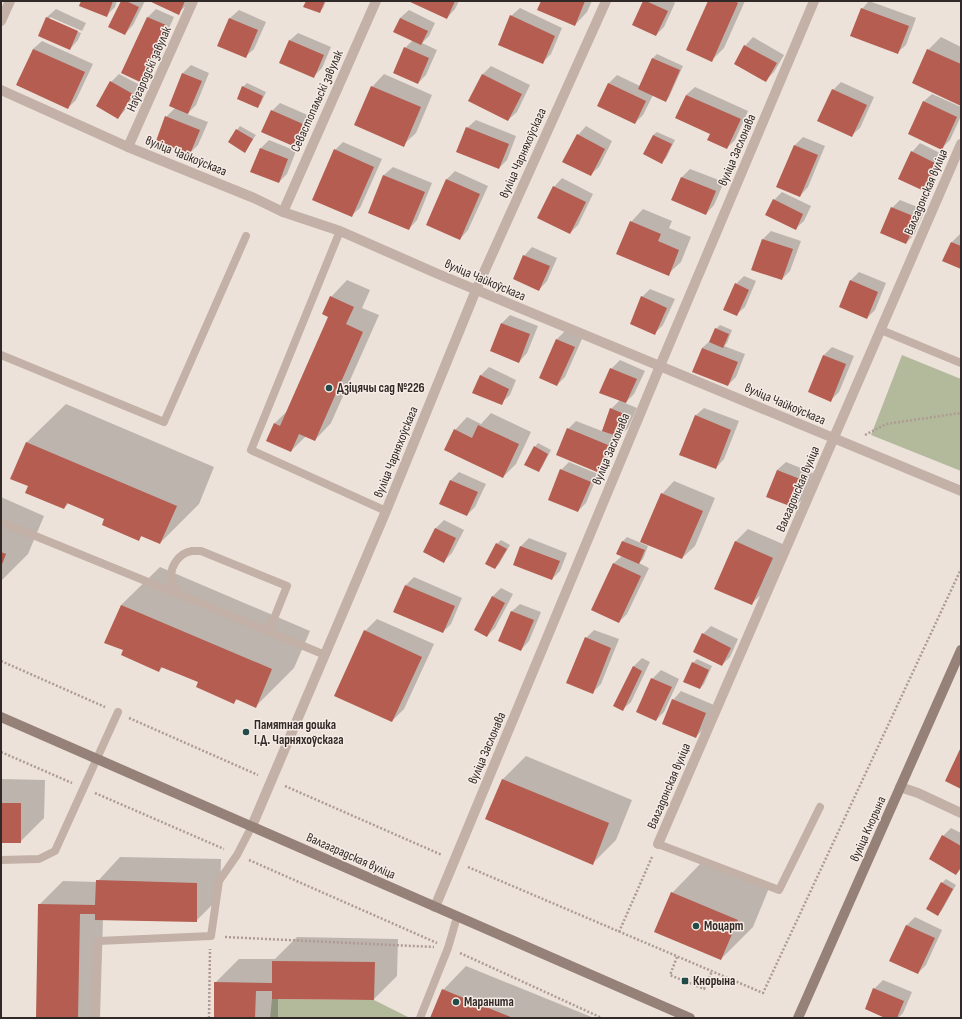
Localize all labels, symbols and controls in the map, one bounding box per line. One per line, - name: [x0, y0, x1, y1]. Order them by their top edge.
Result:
- street label: Наўгародскі завулак: [123, 24, 175, 114]
- street label: Севастопальскі завулак: [287, 47, 347, 154]
- street label: вуліца Чарняхоўскага: [496, 105, 550, 201]
- street label: вуліца Заслонава: [715, 112, 759, 188]
- street label: вуліца Чайкоўскага: [143, 132, 229, 180]
- street label: Валгадонская вуліца: [901, 147, 951, 237]
- street label: вуліца Чайкоўскага: [442, 256, 528, 304]
- place label: Дзіцячы сад №226: [337, 380, 425, 396]
- street label: вуліца Чайкоўскага: [742, 380, 828, 428]
- marker: Дзіцячы сад №226: [324, 383, 334, 393]
- street label: вуліца Чарняхоўскага: [370, 404, 422, 500]
- street label: вуліца Заслонава: [589, 411, 633, 487]
- street label: Валгадонская вуліца: [773, 444, 823, 534]
- street label: вуліца Заслонава: [465, 710, 509, 786]
- place label: Памятная дошка І.Д. Чарняхоўскага: [254, 717, 344, 748]
- marker: Памятная дошка І.Д. Чарняхоўскага: [241, 727, 251, 737]
- street label: Валгадонская вуліца: [644, 741, 694, 831]
- street label: вуліца Кнорына: [846, 794, 890, 864]
- street label: Валгаградская вуліца: [304, 829, 398, 883]
- place label: Моцарт: [704, 918, 744, 934]
- marker: Моцарт: [691, 921, 701, 931]
- place label: Кнорына: [693, 973, 735, 989]
- marker: Кнорына: [680, 976, 690, 986]
- place label: Маранита: [464, 994, 514, 1010]
- marker: Маранита: [451, 997, 461, 1007]

